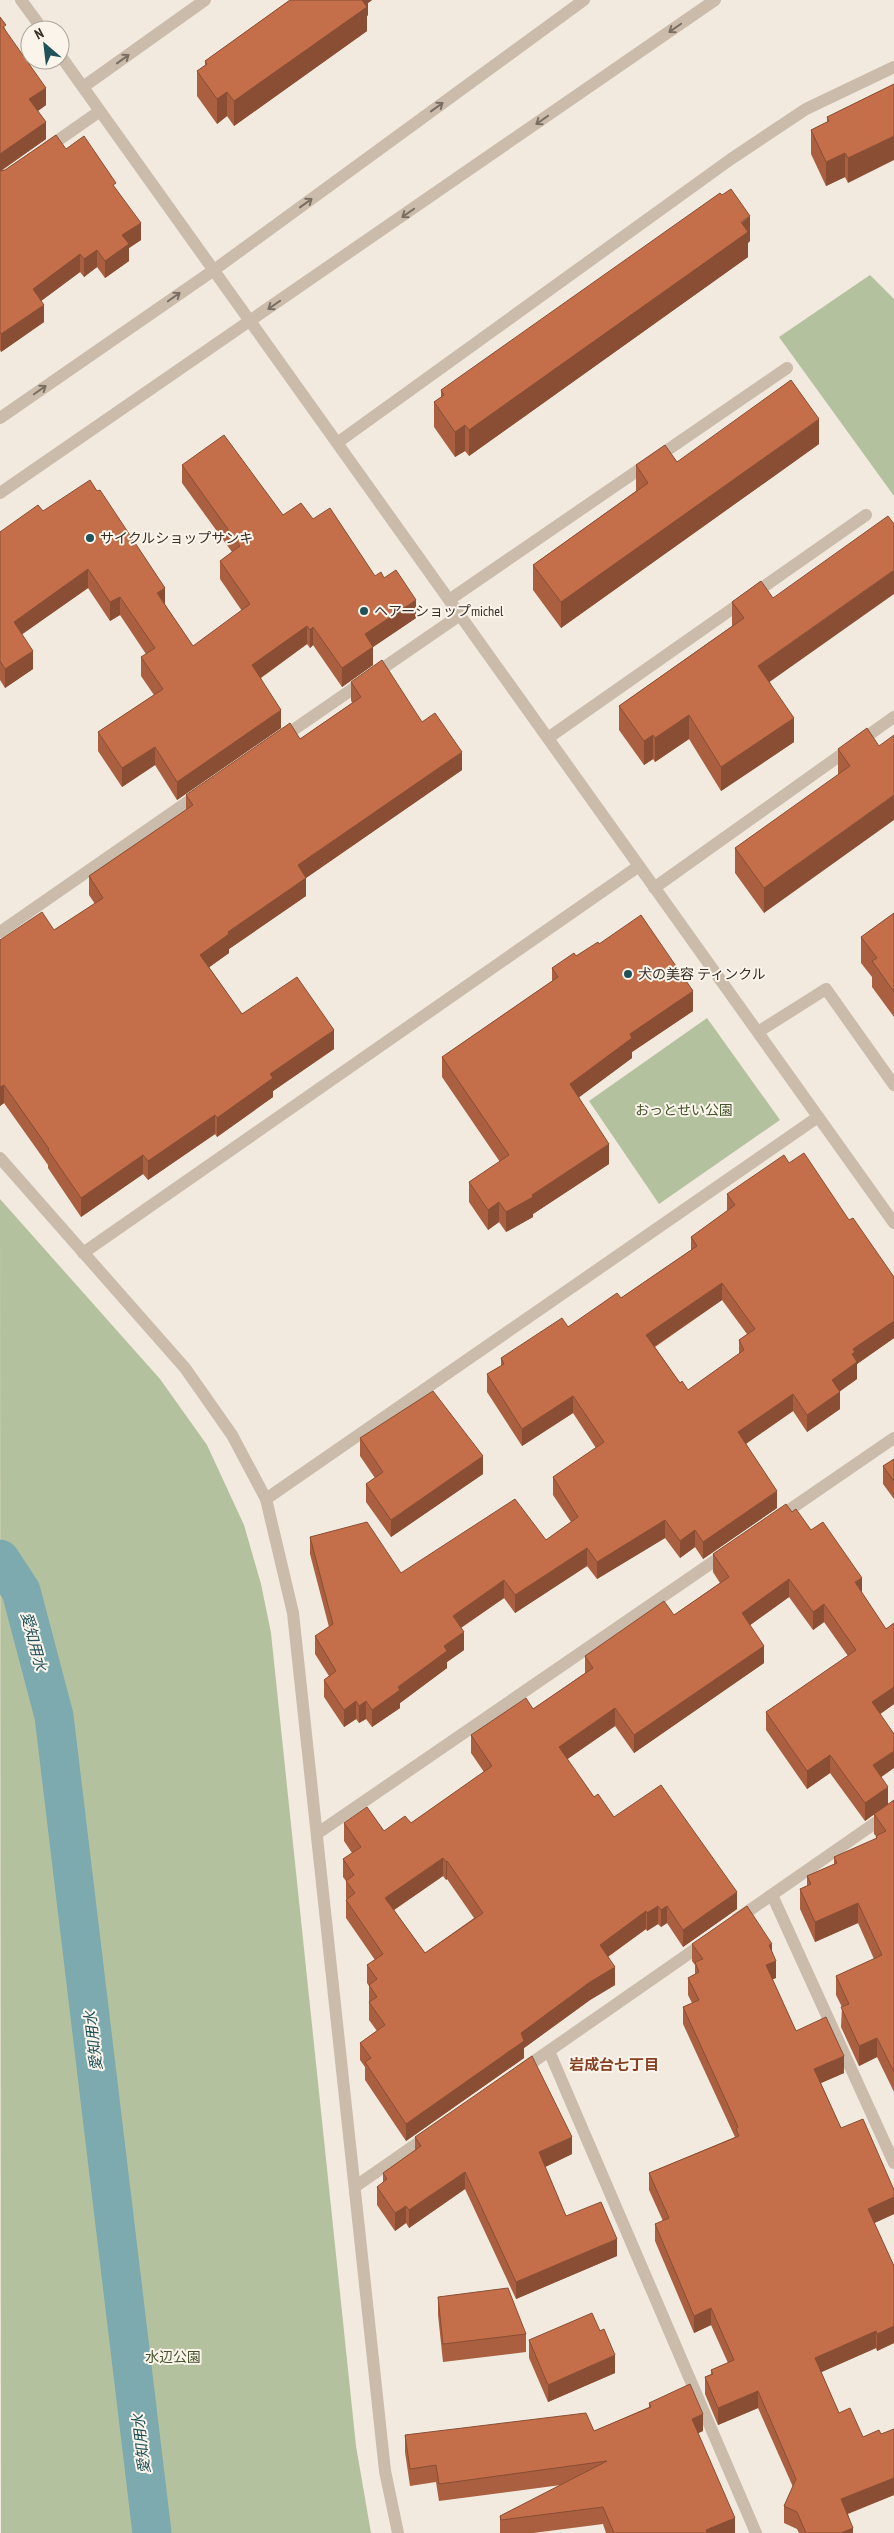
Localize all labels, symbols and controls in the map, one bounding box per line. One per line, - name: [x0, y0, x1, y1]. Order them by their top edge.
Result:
- north arrow: [20, 20, 70, 70]
- one-way arrow: [668, 23, 682, 33]
- text: N: [31, 24, 46, 43]
- one-way arrow: [116, 54, 130, 64]
- one-way arrow: [430, 102, 444, 112]
- one-way arrow: [535, 115, 549, 125]
- one-way arrow: [299, 198, 313, 208]
- one-way arrow: [401, 208, 415, 218]
- one-way arrow: [167, 292, 181, 302]
- one-way arrow: [267, 300, 281, 310]
- one-way arrow: [33, 385, 47, 395]
- place label: サイクルショップサンキ: [100, 529, 253, 547]
- marker: サイクルショップサンキ: [84, 532, 96, 544]
- place label: ヘアーショップmichel: [374, 602, 504, 620]
- marker: ヘアーショップmichel: [358, 605, 370, 617]
- place label: 犬の美容 ティンクル: [638, 965, 766, 983]
- marker: 犬の美容 ティンクル: [622, 968, 634, 980]
- park label: おっとせい公園: [635, 1101, 733, 1119]
- water label: 愛知用水: [17, 1610, 51, 1674]
- water label: 愛知用水: [80, 2008, 106, 2072]
- district label: 岩成台七丁目: [569, 2055, 659, 2074]
- park label: 水辺公園: [145, 2348, 201, 2366]
- water label: 愛知用水: [128, 2411, 154, 2475]

